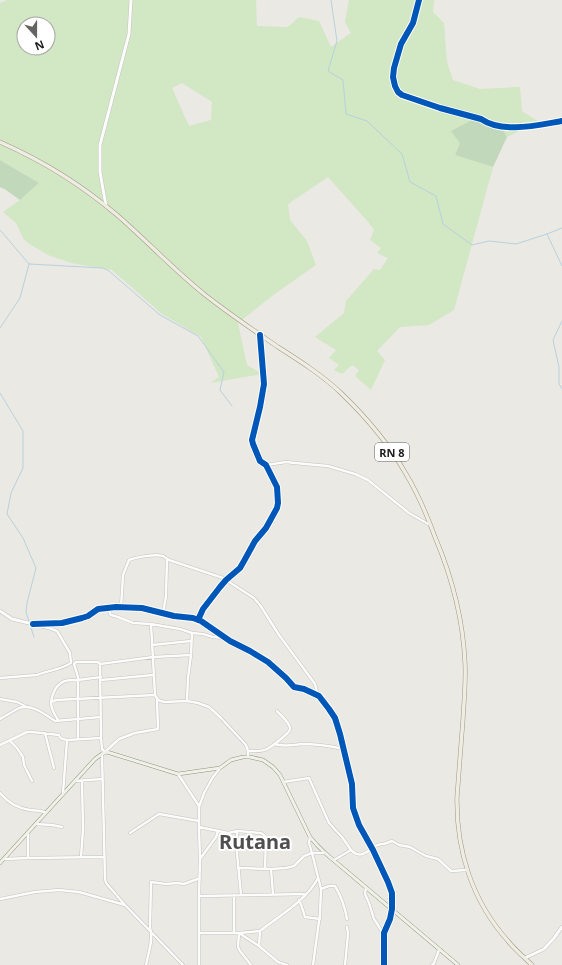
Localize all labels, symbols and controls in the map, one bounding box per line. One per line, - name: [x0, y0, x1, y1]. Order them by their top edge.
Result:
- north arrow: [16, 16, 56, 56]
- text: N: [33, 37, 47, 54]
- road number: RN 8: [375, 443, 409, 461]
- district label: Rutana: [219, 828, 291, 855]

